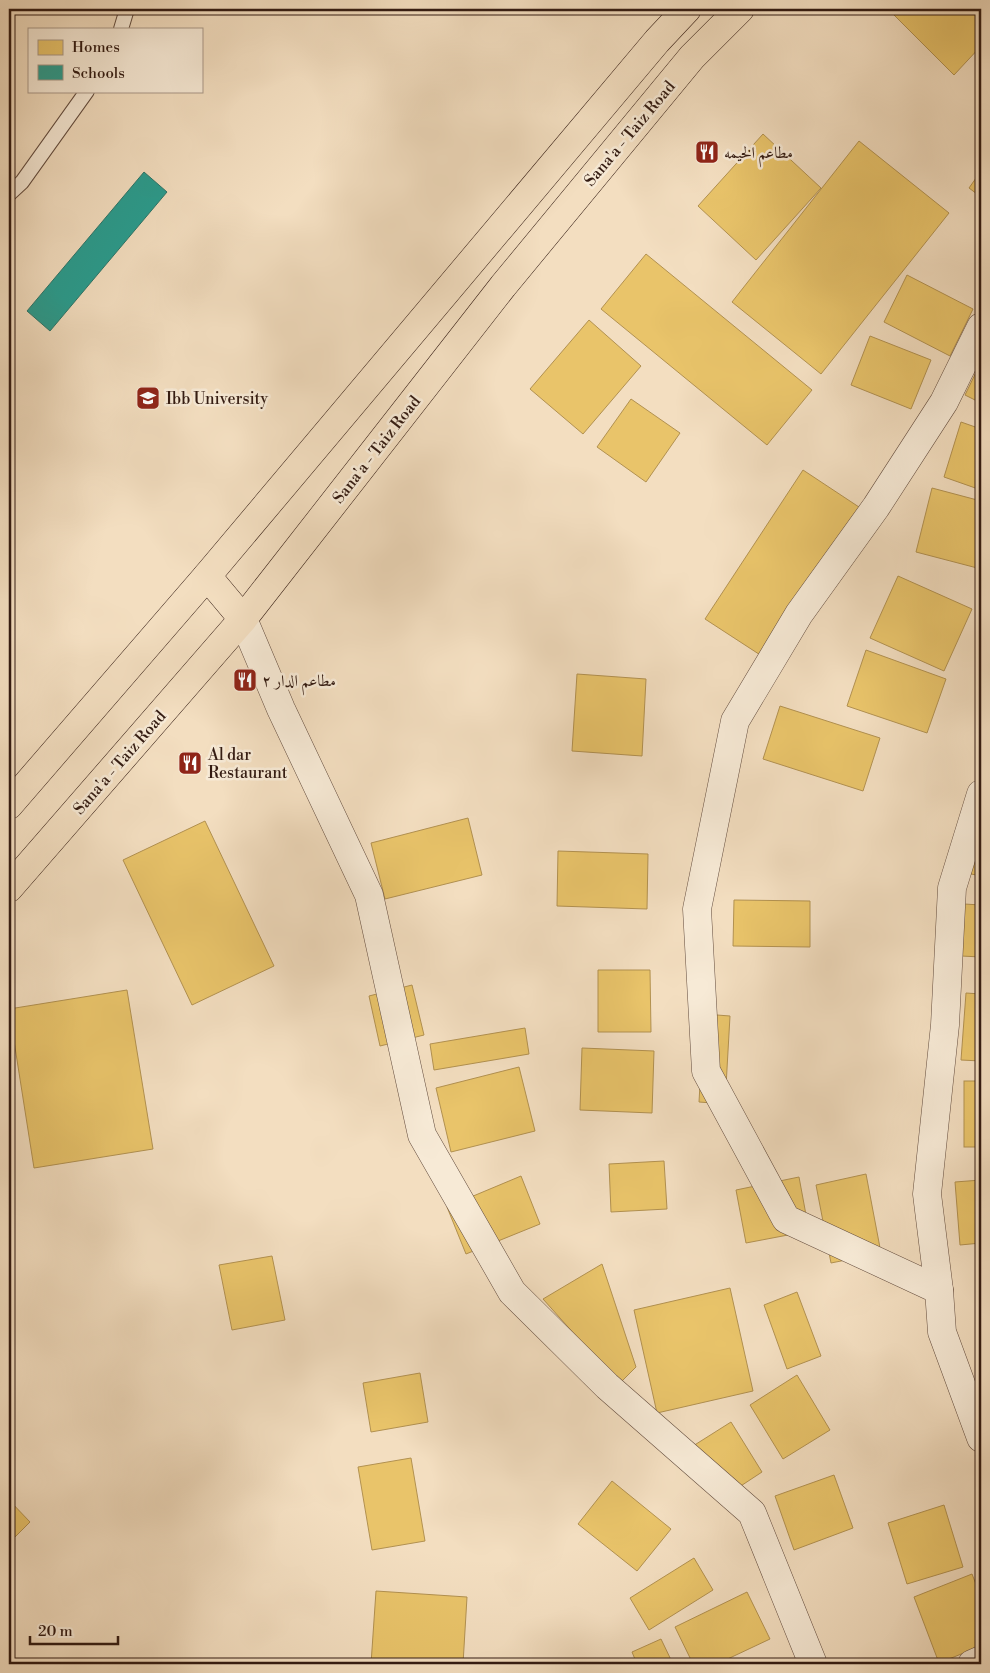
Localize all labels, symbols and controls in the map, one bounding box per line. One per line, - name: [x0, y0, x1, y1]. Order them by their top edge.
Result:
- legend: [28, 28, 202, 92]
- text: Homes: [72, 38, 120, 57]
- text: Schools: [72, 64, 125, 83]
- street label: Sana'a - Taiz Road: [580, 77, 680, 190]
- restaurant icon: مطاعم الخيمه: [694, 139, 720, 165]
- place label: مطاعم الخيمه: [724, 143, 793, 168]
- school or university icon: Ibb University: [135, 385, 161, 411]
- place label: Ibb University: [166, 389, 268, 409]
- street label: Sana'a - Taiz Road: [328, 392, 425, 507]
- restaurant icon: مطاعم الدار ٢: [232, 667, 258, 693]
- place label: مطاعم الدار ٢: [262, 671, 336, 696]
- street label: Sana'a - Taiz Road: [69, 707, 170, 819]
- place label: Al dar Restaurant: [207, 745, 288, 783]
- restaurant icon: Al dar Restaurant: [177, 750, 203, 776]
- scale bar: [30, 1613, 118, 1645]
- text: 20 m: [38, 1622, 73, 1641]

